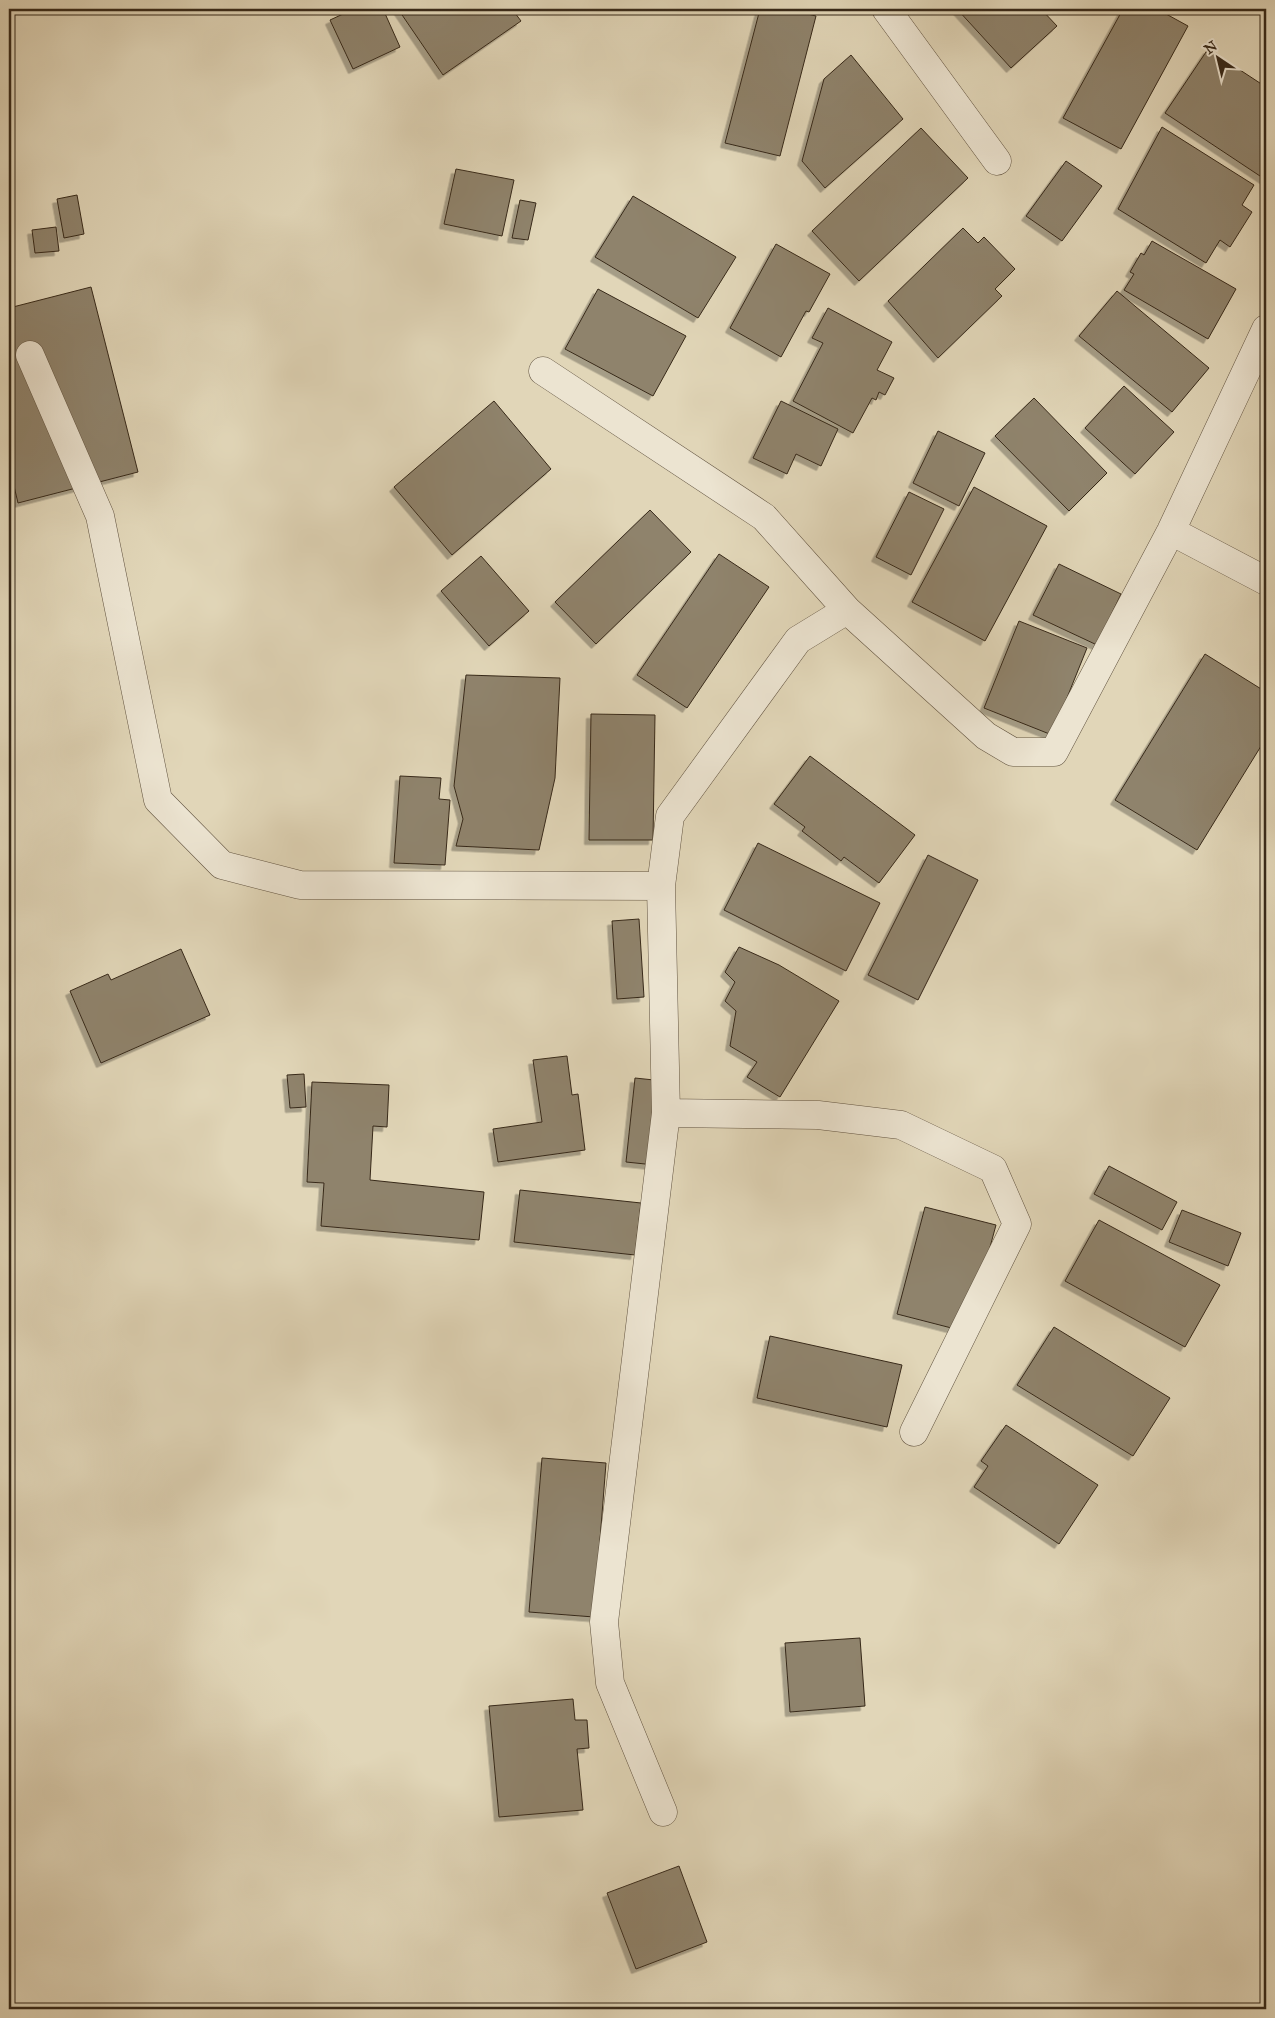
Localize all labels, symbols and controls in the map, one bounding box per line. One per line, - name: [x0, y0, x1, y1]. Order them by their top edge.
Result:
- north arrow: [1192, 32, 1242, 82]
- text: N: [1201, 37, 1221, 58]

